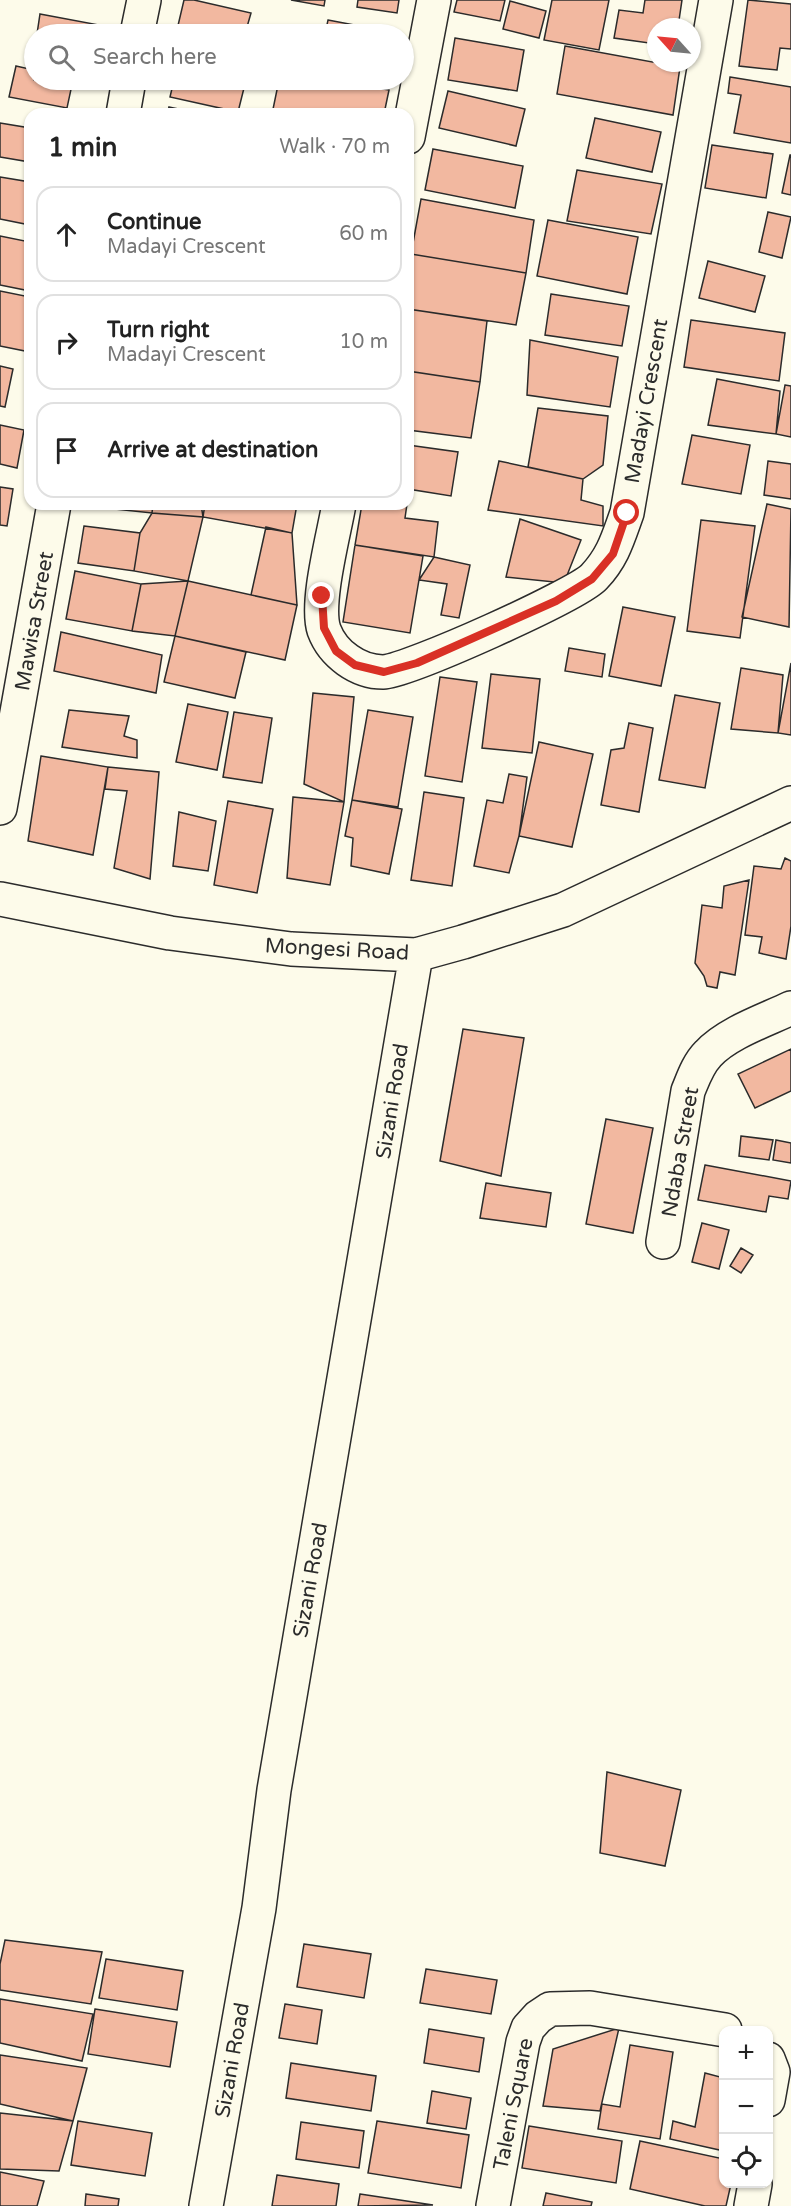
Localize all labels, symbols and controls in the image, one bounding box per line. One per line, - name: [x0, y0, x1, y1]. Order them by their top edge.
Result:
- north arrow: [647, 18, 701, 72]
- search box: [24, 24, 414, 90]
- icon: search: [45, 41, 78, 74]
- text: Search here: [93, 44, 217, 70]
- text: 1 min: [48, 132, 117, 163]
- text: Walk · 70 m: [279, 135, 390, 159]
- text: Continue: [107, 209, 202, 235]
- icon: ahead: [50, 218, 83, 251]
- text: 60 m: [339, 222, 388, 246]
- text: Madayi Crescent: [107, 235, 266, 259]
- text: Turn right: [107, 317, 209, 343]
- street label: Madayi Crescent: [620, 317, 673, 485]
- icon: right: [50, 326, 83, 359]
- text: 10 m: [339, 330, 388, 354]
- text: Madayi Crescent: [107, 343, 266, 367]
- icon: arrive: [50, 434, 83, 467]
- text: Arrive at destination: [107, 437, 318, 463]
- route start: [613, 499, 639, 525]
- street label: Mawisa Street: [10, 549, 59, 693]
- route end: [308, 582, 334, 608]
- street label: Mongesi Road: [264, 933, 410, 966]
- street label: Sizani Road: [371, 1042, 414, 1161]
- street label: Ndaba Street: [657, 1085, 704, 1219]
- street label: Sizani Road: [288, 1521, 333, 1640]
- street label: Sizani Road: [210, 2001, 255, 2120]
- map controls: [719, 2026, 773, 2188]
- button: +: [719, 2026, 773, 2080]
- street label: Taleni Square: [488, 2036, 539, 2172]
- button: −: [719, 2080, 773, 2134]
- button: locate: [719, 2134, 773, 2188]

